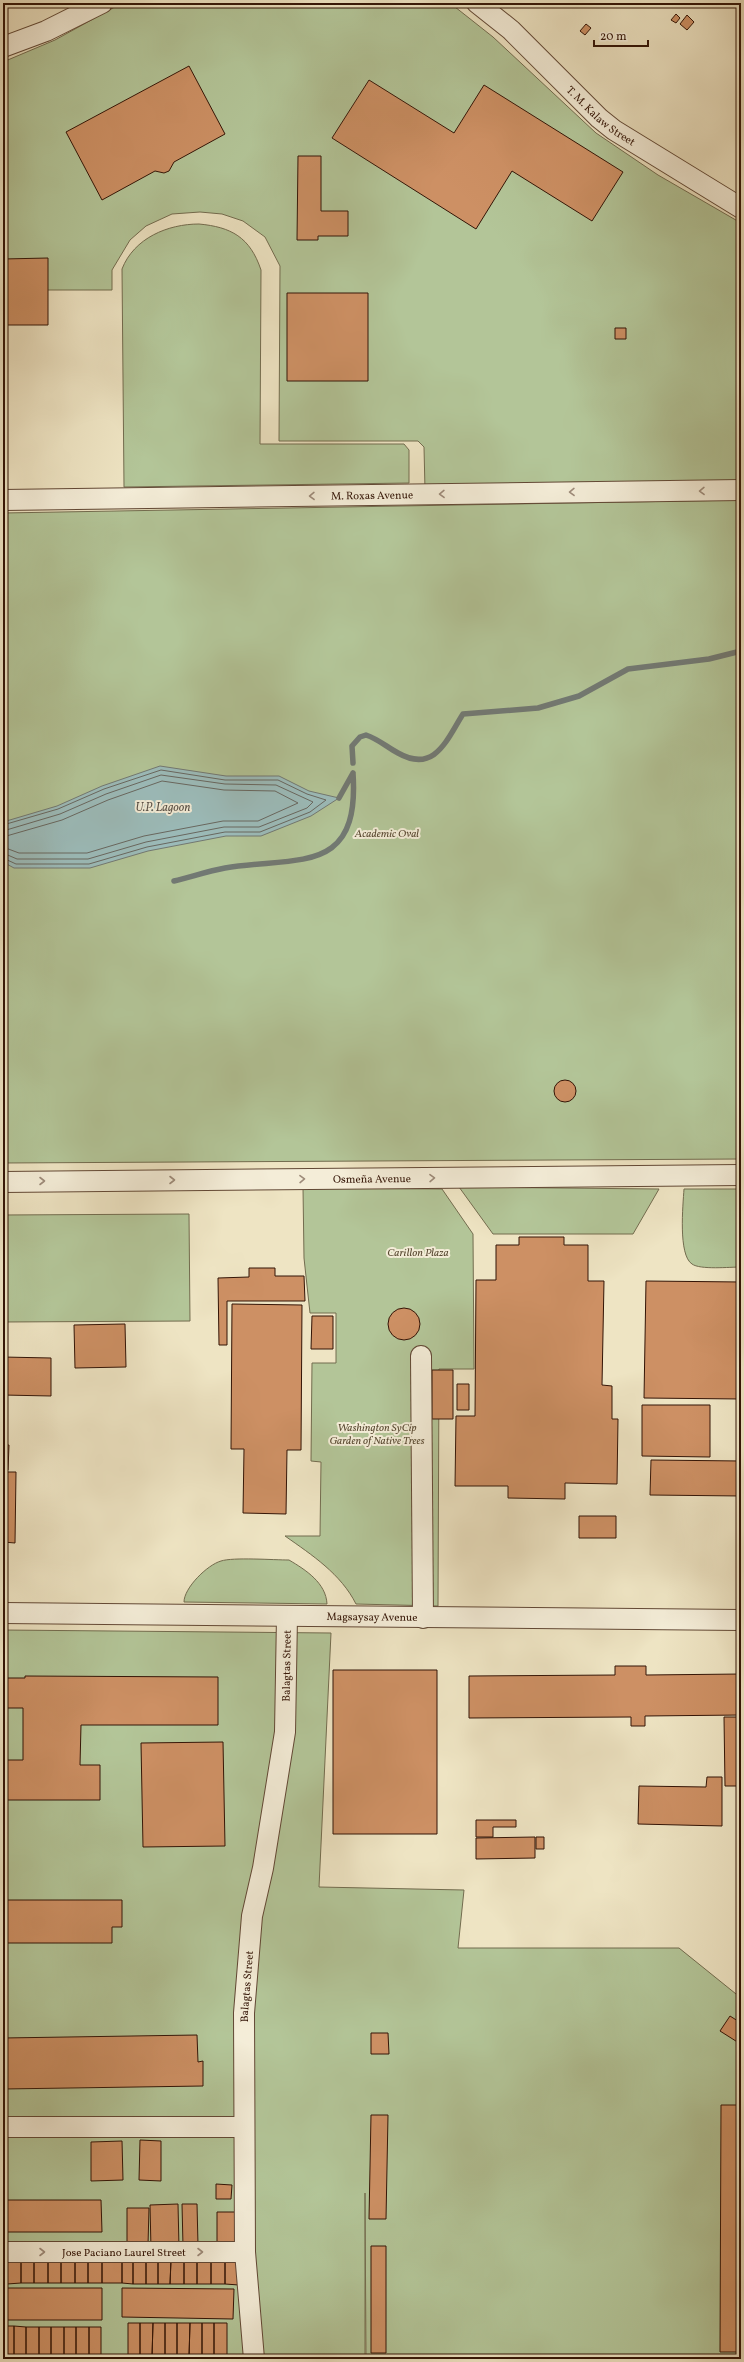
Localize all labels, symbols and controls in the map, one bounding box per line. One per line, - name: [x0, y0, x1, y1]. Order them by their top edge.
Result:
- scale bar: [594, 22, 648, 48]
- text: 20 m: [600, 29, 627, 45]
- street label: T. M. Kalaw Street: [562, 83, 638, 150]
- one-way arrow: [699, 487, 705, 495]
- street label: M. Roxas Avenue: [331, 488, 413, 505]
- one-way arrow: [569, 488, 575, 496]
- one-way arrow: [439, 490, 445, 498]
- one-way arrow: [309, 492, 315, 500]
- water label: U.P. Lagoon: [135, 800, 191, 816]
- park label: Academic Oval: [354, 827, 419, 842]
- street label: Osmeña Avenue: [333, 1172, 411, 1188]
- one-way arrow: [429, 1174, 435, 1182]
- one-way arrow: [299, 1175, 305, 1183]
- one-way arrow: [169, 1176, 175, 1184]
- one-way arrow: [39, 1177, 45, 1185]
- park label: Carillon Plaza: [387, 1246, 449, 1261]
- park label: Washington SyCip Garden of Native Trees: [329, 1421, 425, 1449]
- street label: Magsaysay Avenue: [326, 1610, 417, 1626]
- street label: Balagtas Street: [280, 1630, 296, 1702]
- street label: Balagtas Street: [238, 1950, 258, 2022]
- street label: Jose Paciano Laurel Street: [62, 2246, 186, 2261]
- one-way arrow: [39, 2248, 45, 2256]
- one-way arrow: [197, 2248, 203, 2256]

